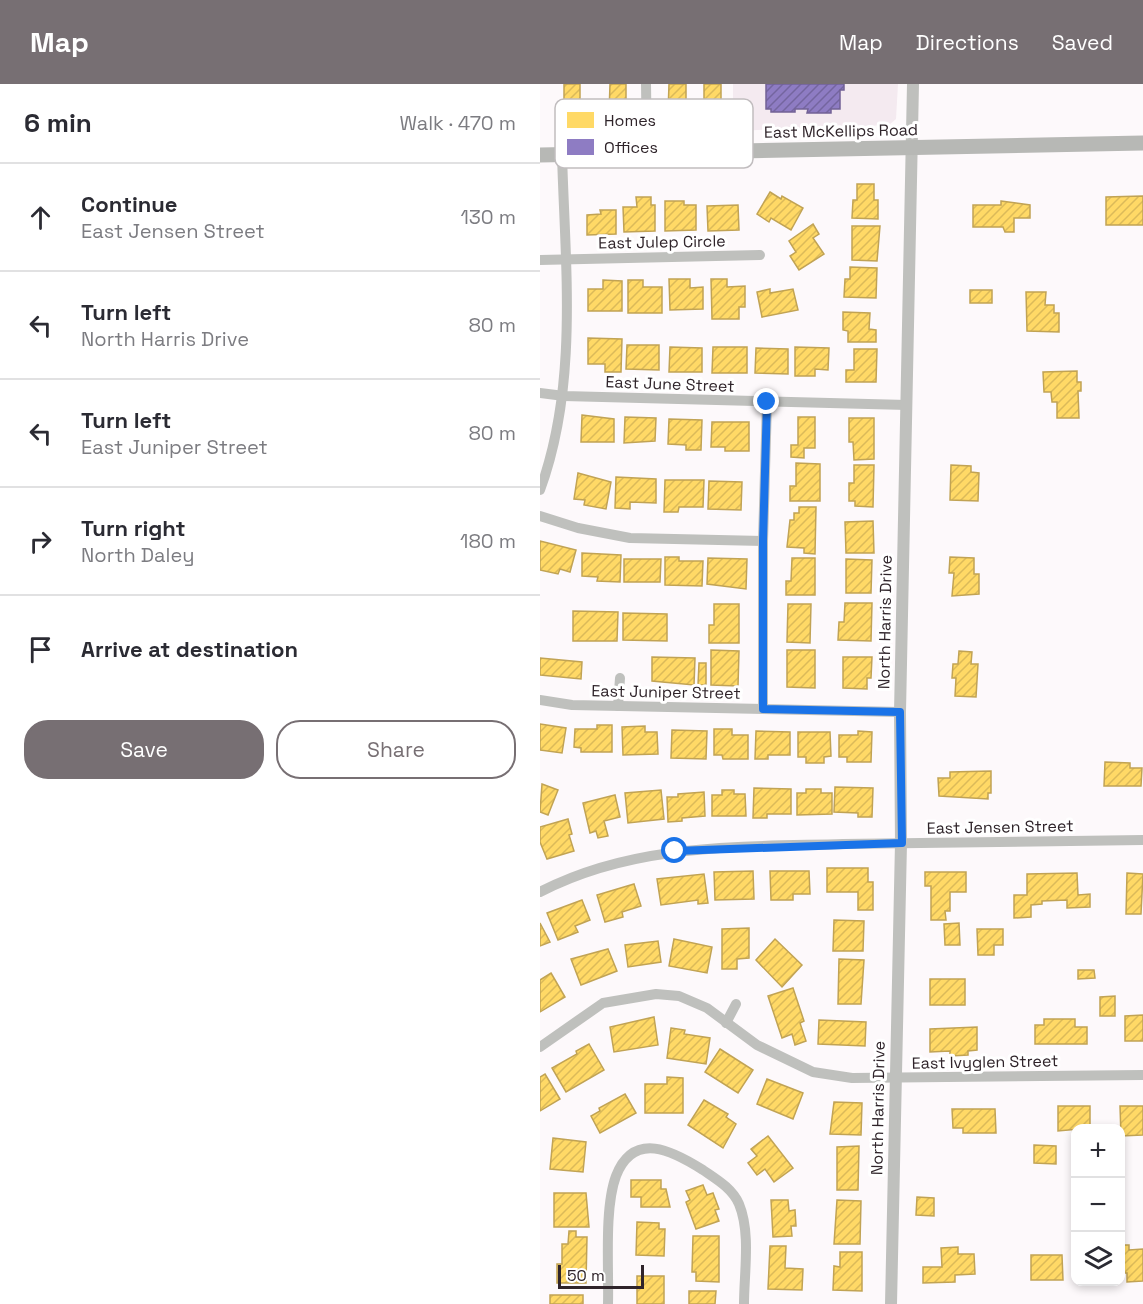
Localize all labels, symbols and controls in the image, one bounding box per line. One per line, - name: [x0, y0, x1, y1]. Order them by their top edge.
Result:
- text: Map: [30, 24, 89, 60]
- text: Map: [839, 29, 883, 56]
- text: Directions: [916, 29, 1019, 56]
- text: Saved: [1052, 29, 1113, 56]
- legend: [555, 99, 753, 168]
- text: 6 min: [24, 106, 92, 140]
- text: Walk · 470 m: [399, 110, 516, 136]
- text: Homes: [604, 110, 656, 131]
- street label: East McKellips Road: [764, 119, 918, 143]
- text: Offices: [604, 137, 658, 158]
- text: Continue: [81, 190, 177, 218]
- icon: ahead: [24, 201, 57, 234]
- text: 130 m: [460, 204, 516, 230]
- text: East Jensen Street: [81, 218, 265, 244]
- street label: East Julep Circle: [598, 230, 726, 254]
- text: Turn left: [81, 298, 171, 326]
- icon: left: [24, 309, 57, 342]
- text: 80 m: [468, 312, 516, 338]
- text: North Harris Drive: [81, 326, 249, 352]
- street label: East June Street: [605, 371, 735, 397]
- route end: [753, 388, 779, 414]
- text: Turn left: [81, 406, 171, 434]
- icon: left: [24, 417, 57, 450]
- text: 80 m: [468, 420, 516, 446]
- text: East Juniper Street: [81, 434, 268, 460]
- text: Turn right: [81, 514, 186, 542]
- icon: right: [24, 525, 57, 558]
- text: 180 m: [460, 528, 516, 554]
- text: North Daley: [81, 542, 195, 568]
- street label: North Harris Drive: [873, 555, 897, 689]
- icon: arrive: [24, 633, 57, 666]
- text: Arrive at destination: [81, 635, 298, 663]
- street label: East Juniper Street: [591, 680, 741, 704]
- button: Save: [24, 720, 264, 779]
- button: Share: [276, 720, 516, 779]
- street label: East Jensen Street: [926, 815, 1074, 839]
- route start: [661, 837, 687, 863]
- street label: North Harris Drive: [866, 1041, 890, 1175]
- street label: East Ivyglen Street: [911, 1050, 1059, 1074]
- map controls: [1071, 1124, 1125, 1286]
- button: +: [1071, 1124, 1125, 1178]
- button: −: [1071, 1178, 1125, 1232]
- button: layers: [1071, 1232, 1125, 1286]
- scale bar: [558, 1262, 644, 1290]
- text: 50 m: [567, 1265, 605, 1286]

